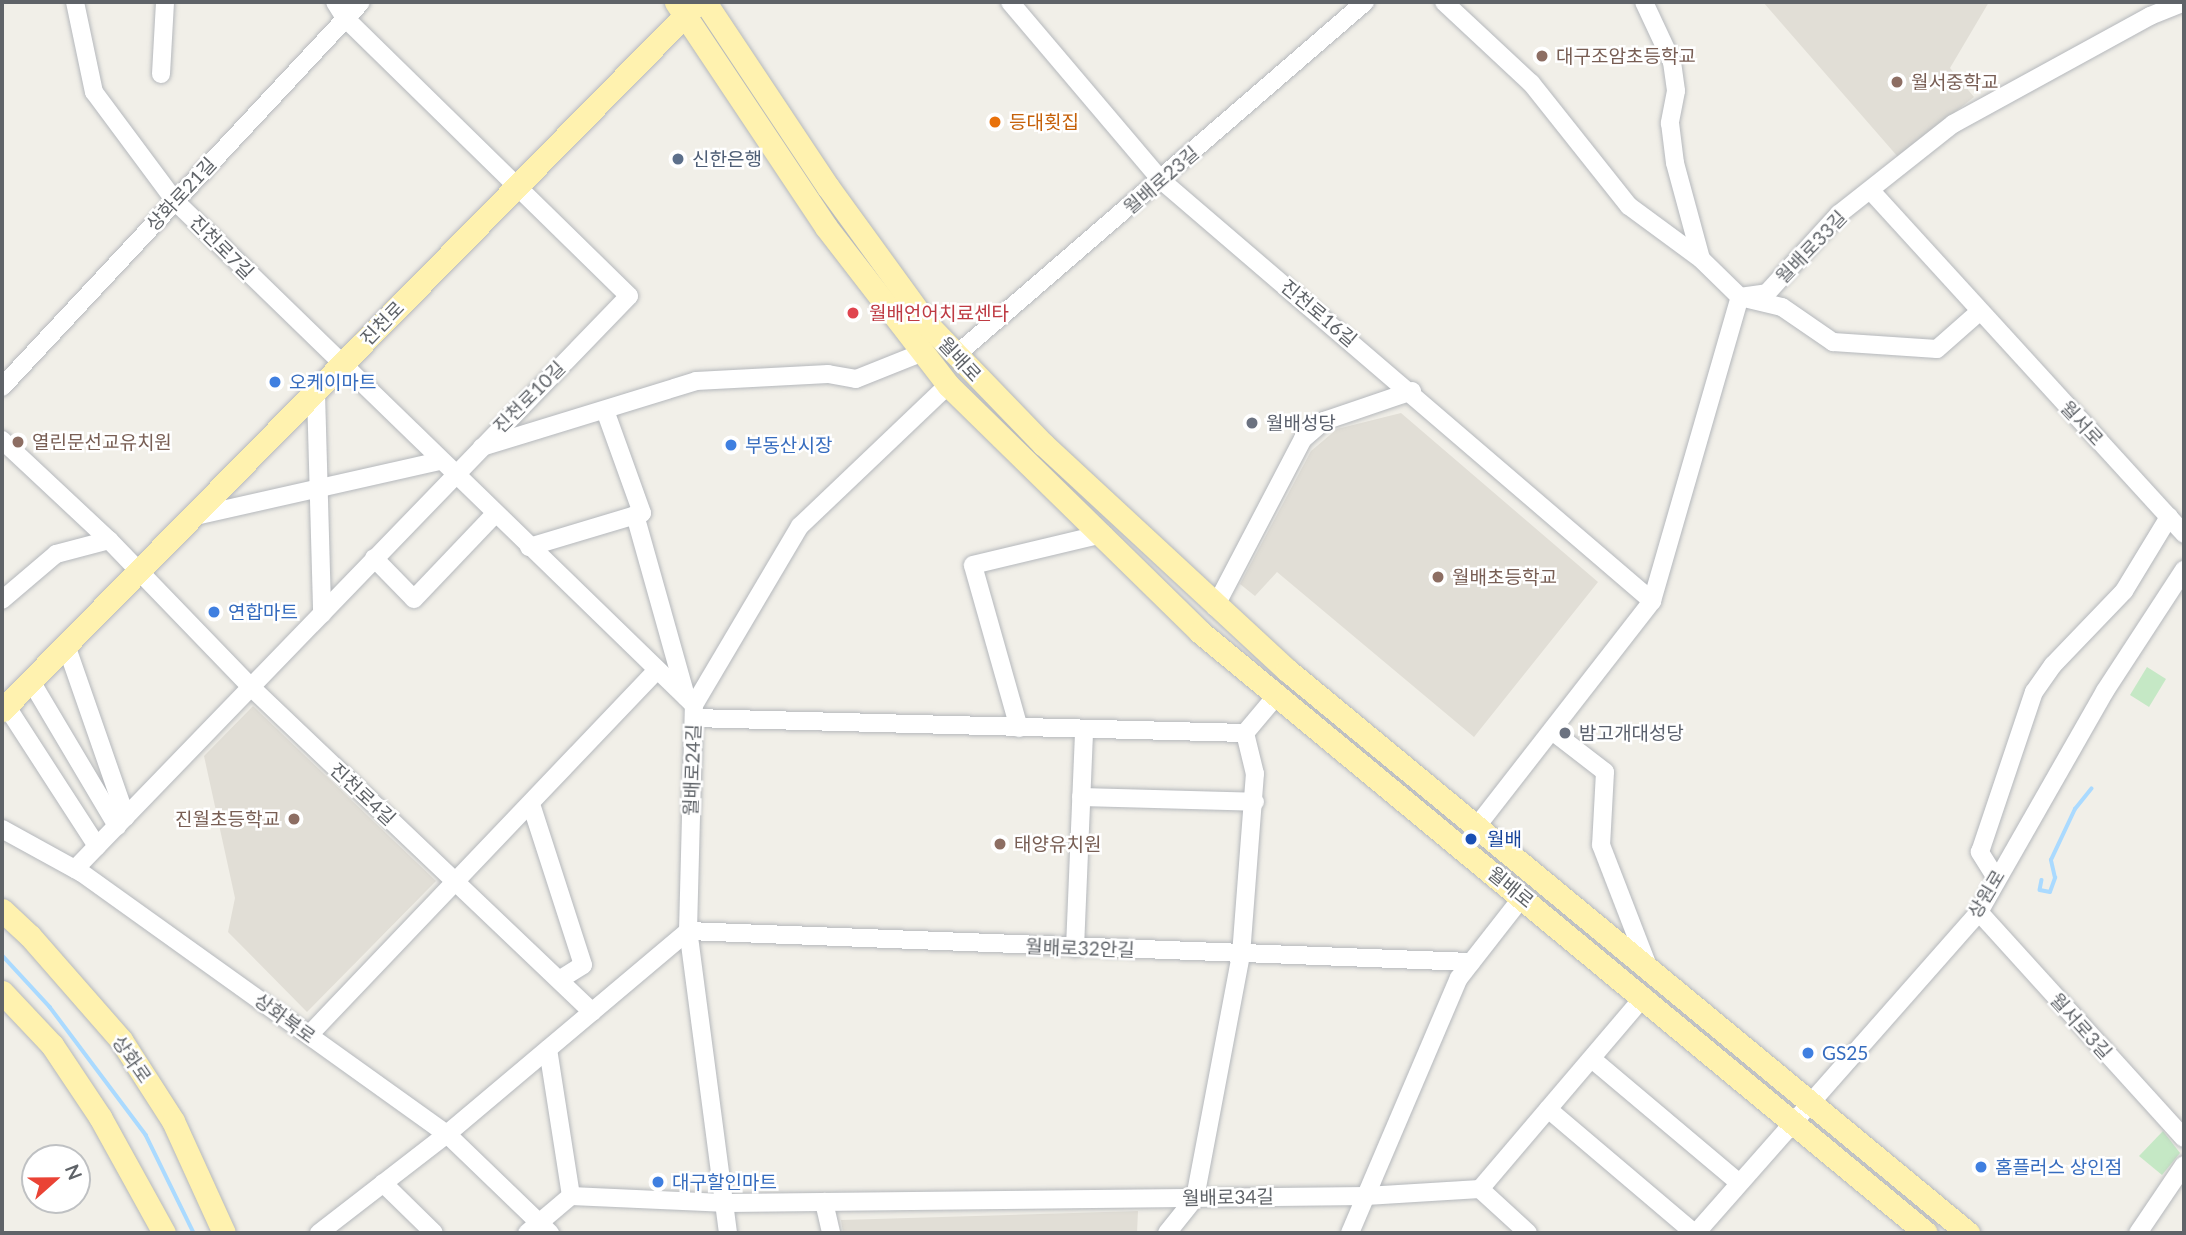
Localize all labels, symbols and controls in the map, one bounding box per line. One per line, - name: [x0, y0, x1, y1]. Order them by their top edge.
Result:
- place label: 대구조암초등학교: [1556, 45, 1696, 67]
- marker: 대구조암초등학교: [1534, 48, 1550, 64]
- place label: 월서중학교: [1911, 71, 1998, 93]
- marker: 월서중학교: [1889, 74, 1905, 90]
- place label: 등대횟집: [1009, 111, 1079, 133]
- marker: 등대횟집: [987, 114, 1003, 130]
- street label: 월배로23길: [1119, 141, 1203, 219]
- place label: 신한은행: [692, 148, 762, 170]
- marker: 신한은행: [670, 151, 686, 167]
- street label: 상화로21길: [141, 153, 221, 235]
- street label: 월배로33길: [1771, 206, 1851, 288]
- street label: 진천로7길: [185, 210, 259, 284]
- street label: 진천로16길: [1276, 275, 1362, 351]
- street label: 진천로: [356, 296, 408, 350]
- place label: 월배언어치료센타: [869, 302, 1009, 324]
- marker: 월배언어치료센타: [843, 303, 863, 323]
- street label: 월배로: [934, 332, 986, 386]
- street label: 진천로10길: [488, 356, 570, 438]
- place label: 오케이마트: [289, 371, 376, 393]
- marker: 오케이마트: [267, 374, 283, 390]
- street label: 월서로: [2056, 396, 2108, 450]
- place label: 월배성당: [1266, 412, 1336, 434]
- marker: 월배성당: [1244, 415, 1260, 431]
- place label: 열린문선교유치원: [32, 431, 172, 453]
- marker: 열린문선교유치원: [10, 434, 26, 450]
- place label: 부동산시장: [745, 434, 832, 456]
- marker: 부동산시장: [723, 437, 739, 453]
- place label: 월배초등학교: [1452, 566, 1557, 588]
- marker: 월배초등학교: [1430, 569, 1446, 585]
- place label: 연합마트: [228, 601, 298, 623]
- marker: 연합마트: [206, 604, 222, 620]
- place label: 밤고개대성당: [1579, 722, 1684, 744]
- street label: 월배로24길: [679, 724, 705, 816]
- marker: 밤고개대성당: [1557, 725, 1573, 741]
- street label: 진천로4길: [326, 758, 400, 830]
- place label: 진월초등학교: [175, 808, 280, 830]
- marker: 진월초등학교: [286, 811, 302, 827]
- place label: 월배: [1487, 828, 1522, 850]
- marker: 월배: [1461, 829, 1481, 849]
- place label: 태양유치원: [1014, 833, 1101, 855]
- marker: 태양유치원: [992, 836, 1008, 852]
- street label: 월배로: [1483, 862, 1539, 912]
- street label: 상원로: [1963, 866, 2009, 922]
- street label: 월배로32안길: [1025, 935, 1135, 961]
- street label: 상화북로: [250, 988, 320, 1048]
- street label: 월서로3길: [2045, 988, 2117, 1064]
- street label: 상화로: [108, 1031, 156, 1087]
- place label: GS25: [1822, 1042, 1868, 1064]
- marker: GS25: [1800, 1045, 1816, 1061]
- north arrow: [21, 1144, 91, 1214]
- place label: 홈플러스 상인점: [1995, 1156, 2122, 1178]
- marker: 홈플러스 상인점: [1973, 1159, 1989, 1175]
- text: N: [61, 1161, 88, 1183]
- place label: 대구할인마트: [672, 1171, 777, 1193]
- marker: 대구할인마트: [650, 1174, 666, 1190]
- street label: 월배로34길: [1182, 1185, 1274, 1209]

